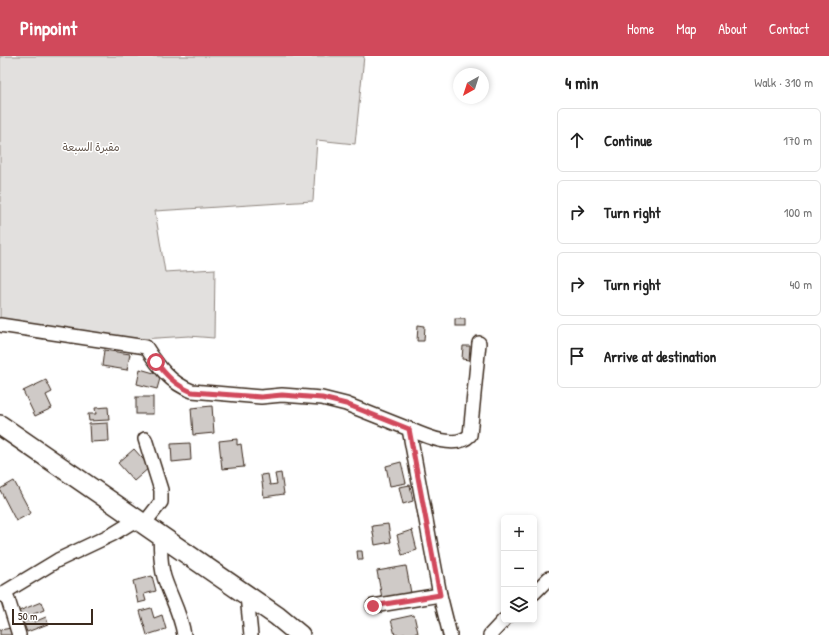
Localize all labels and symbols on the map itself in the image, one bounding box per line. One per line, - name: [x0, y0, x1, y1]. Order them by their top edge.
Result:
- north arrow: [453, 68, 489, 104]
- park label: مقبرة السبعة: [62, 140, 120, 155]
- route start: [147, 353, 165, 371]
- route end: [364, 597, 382, 615]
- scale bar: [12, 607, 93, 626]

